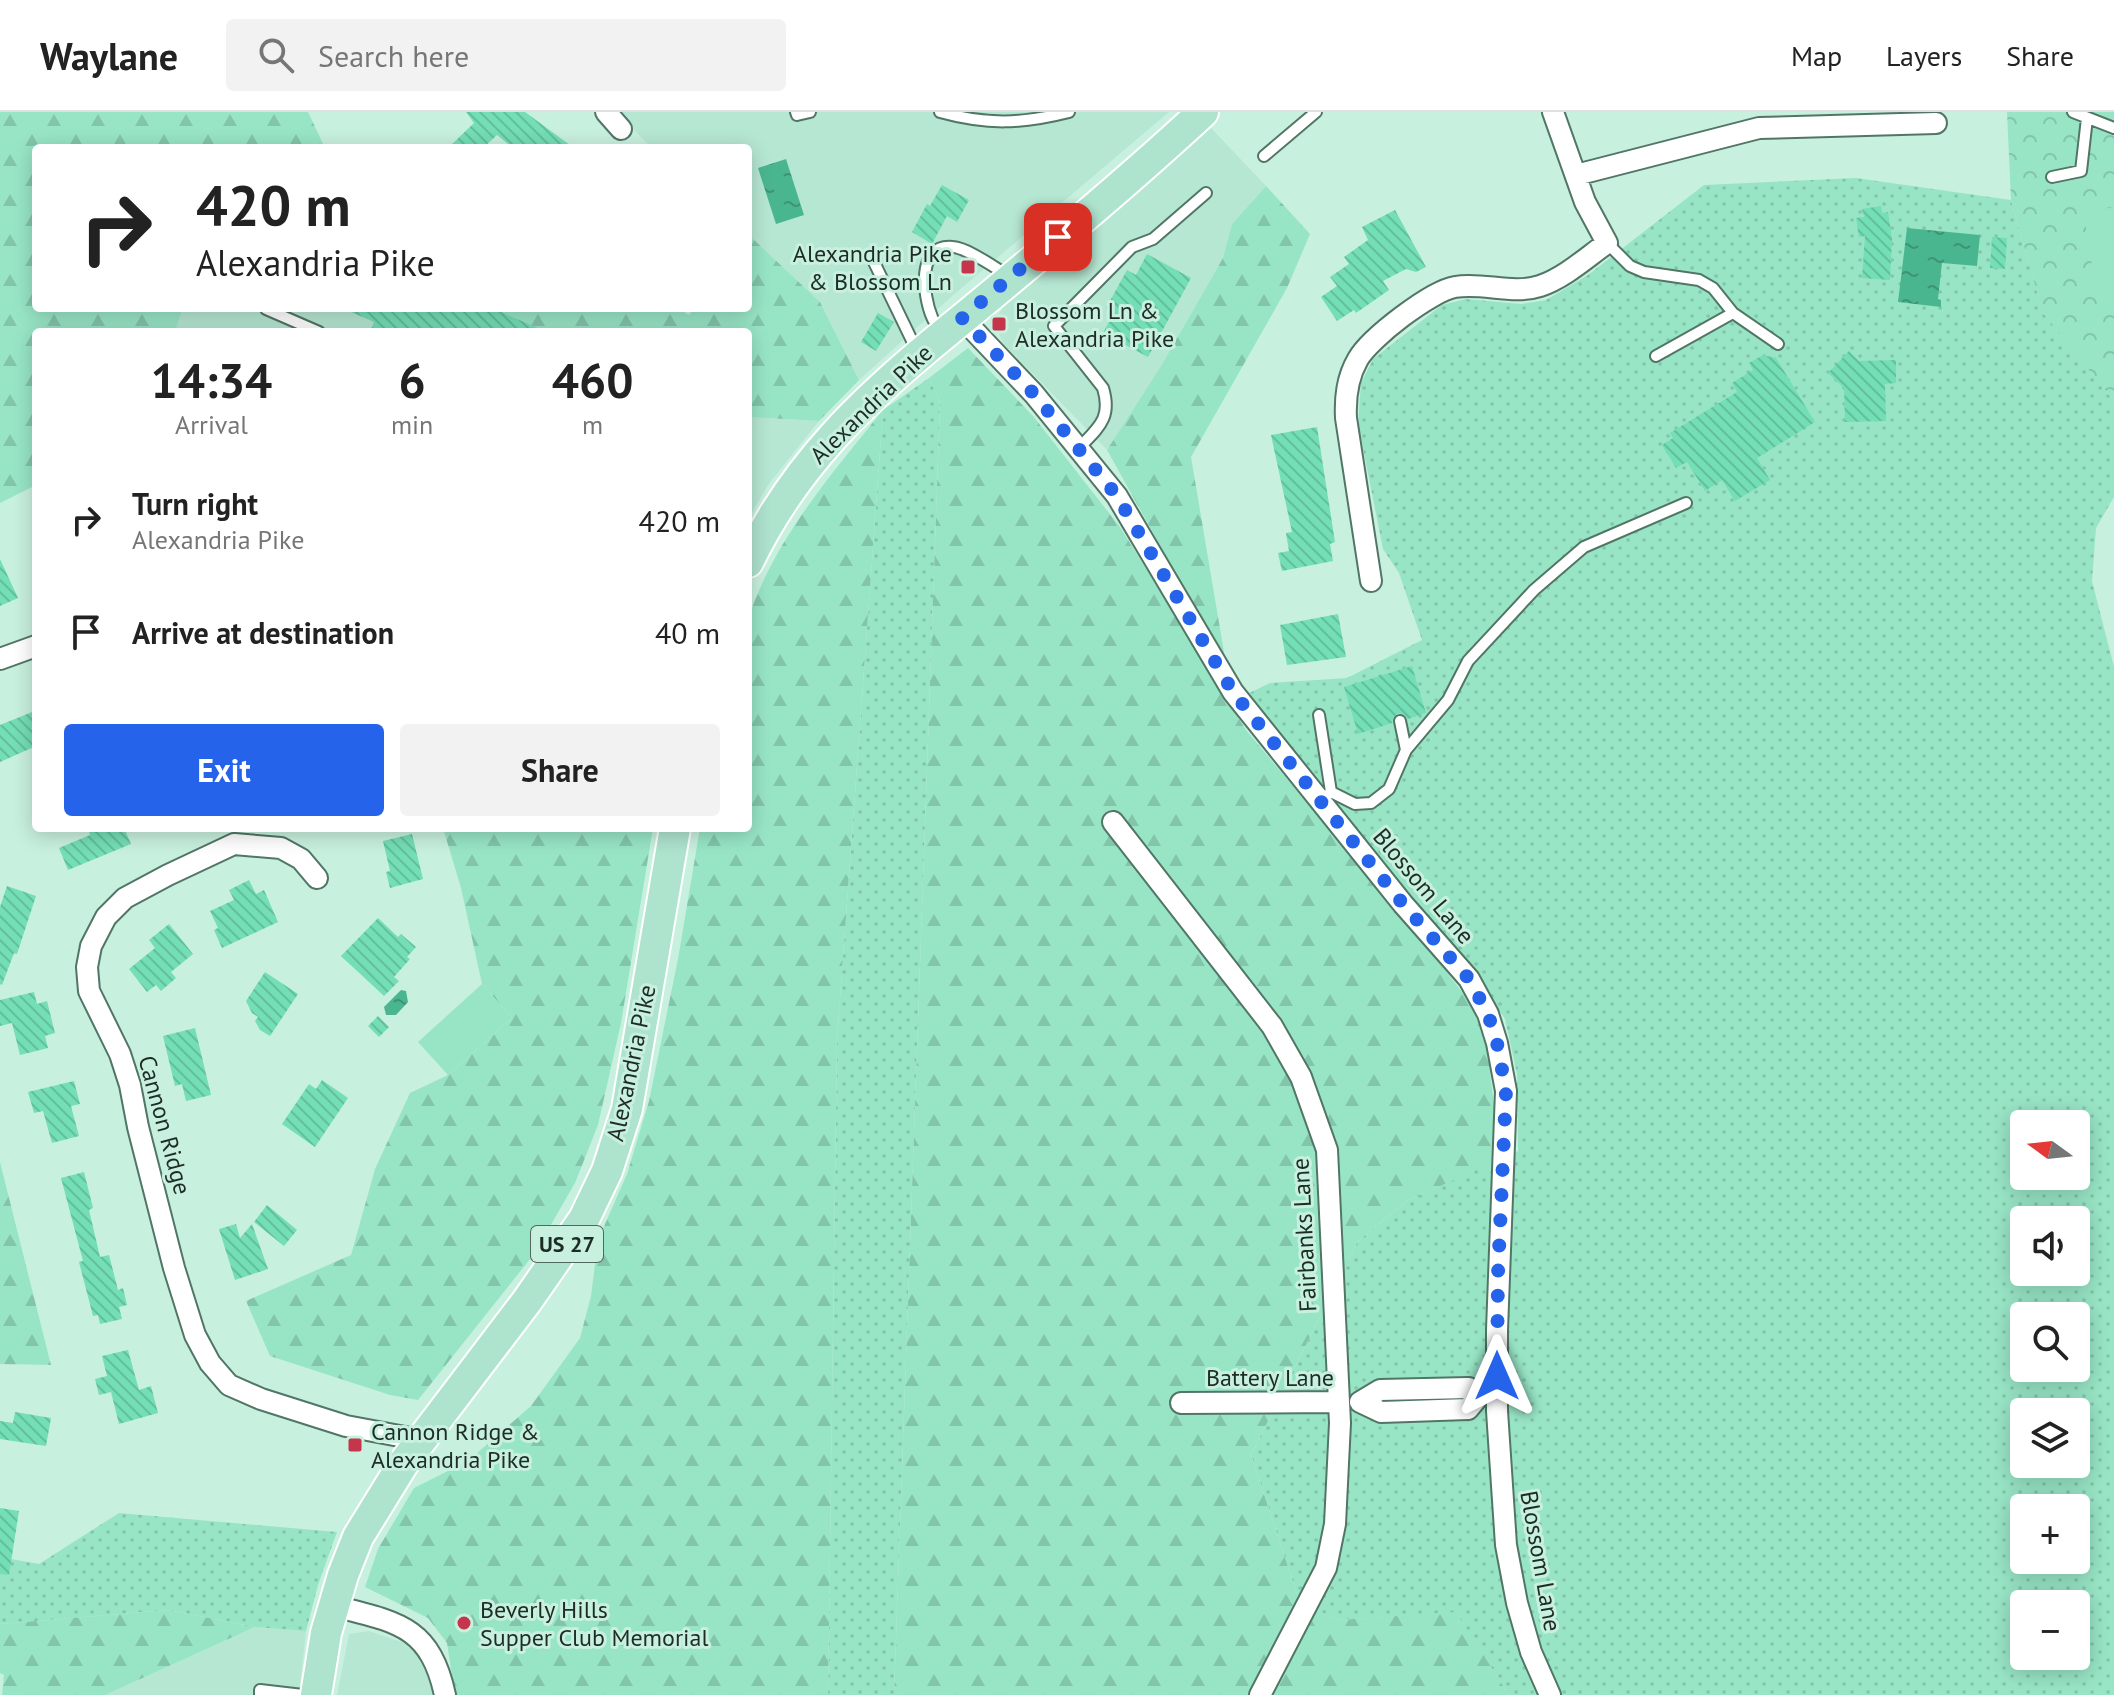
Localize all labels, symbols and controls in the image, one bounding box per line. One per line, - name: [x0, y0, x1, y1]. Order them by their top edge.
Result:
- search box: [226, 19, 786, 91]
- text: Waylane: [40, 31, 178, 80]
- icon: search: [254, 33, 298, 77]
- text: Search here: [318, 36, 469, 75]
- text: Map: [1791, 37, 1842, 74]
- text: Layers: [1886, 37, 1962, 74]
- text: Share: [2006, 37, 2074, 74]
- text: 420 m: [196, 169, 351, 241]
- icon: right: [64, 176, 168, 280]
- pin: [1024, 203, 1092, 271]
- icon: arrive: [1036, 215, 1080, 259]
- place label: Alexandria Pike & Blossom Ln: [793, 238, 952, 297]
- text: Alexandria Pike: [196, 239, 435, 286]
- marker: Alexandria Pike & Blossom Ln: [959, 258, 977, 276]
- place label: Blossom Ln & Alexandria Pike: [1015, 295, 1174, 354]
- marker: Blossom Ln & Alexandria Pike: [990, 315, 1008, 333]
- street label: Alexandria Pike: [803, 338, 939, 470]
- text: 14:34: [151, 349, 272, 411]
- text: 6: [398, 349, 426, 411]
- text: 460: [552, 349, 633, 411]
- text: Arrival: [175, 408, 248, 441]
- text: min: [391, 408, 433, 441]
- text: m: [582, 408, 603, 441]
- text: Turn right: [132, 484, 258, 523]
- icon: right: [64, 498, 108, 542]
- text: 420 m: [639, 501, 720, 540]
- text: Alexandria Pike: [132, 523, 304, 556]
- icon: arrive: [64, 610, 108, 654]
- text: Arrive at destination: [132, 613, 394, 652]
- text: 40 m: [655, 613, 720, 652]
- button: Exit: [64, 724, 384, 816]
- button: Share: [400, 724, 720, 816]
- street label: Blossom Lane: [1366, 822, 1482, 950]
- street label: Alexandria Pike: [599, 982, 663, 1144]
- street label: Cannon Ridge: [132, 1052, 198, 1198]
- north arrow: [2010, 1110, 2090, 1190]
- map controls: [2010, 1110, 2090, 1670]
- street label: Fairbanks Lane: [1284, 1157, 1324, 1313]
- button: sound: [2010, 1206, 2090, 1286]
- road number: US 27: [531, 1226, 603, 1262]
- button: search: [2010, 1302, 2090, 1382]
- position arrow: [1455, 1334, 1539, 1418]
- street label: Battery Lane: [1206, 1362, 1334, 1393]
- button: layers: [2010, 1398, 2090, 1478]
- place label: Cannon Ridge & Alexandria Pike: [371, 1416, 540, 1475]
- marker: Cannon Ridge & Alexandria Pike: [346, 1436, 364, 1454]
- street label: Blossom Lane: [1513, 1488, 1569, 1634]
- button: +: [2010, 1494, 2090, 1574]
- button: −: [2010, 1590, 2090, 1670]
- place label: Beverly Hills Supper Club Memorial: [480, 1594, 708, 1653]
- marker: Beverly Hills Supper Club Memorial: [455, 1614, 473, 1632]

